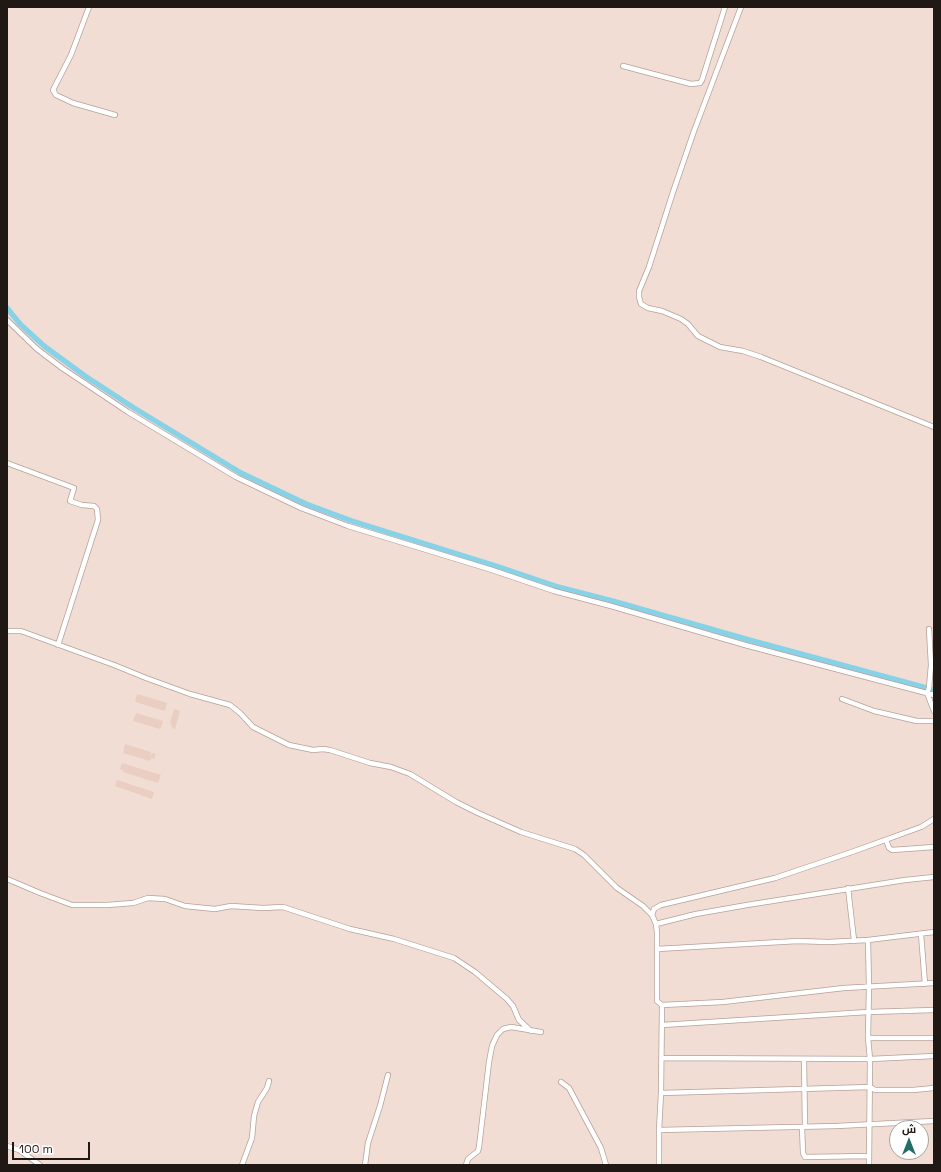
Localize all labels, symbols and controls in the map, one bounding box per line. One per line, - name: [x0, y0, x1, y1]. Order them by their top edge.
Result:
- north arrow: [889, 1120, 929, 1160]
- text: ش: [902, 1122, 916, 1136]
- scale bar: [14, 1134, 92, 1160]
- text: 100 m: [19, 1141, 53, 1157]

